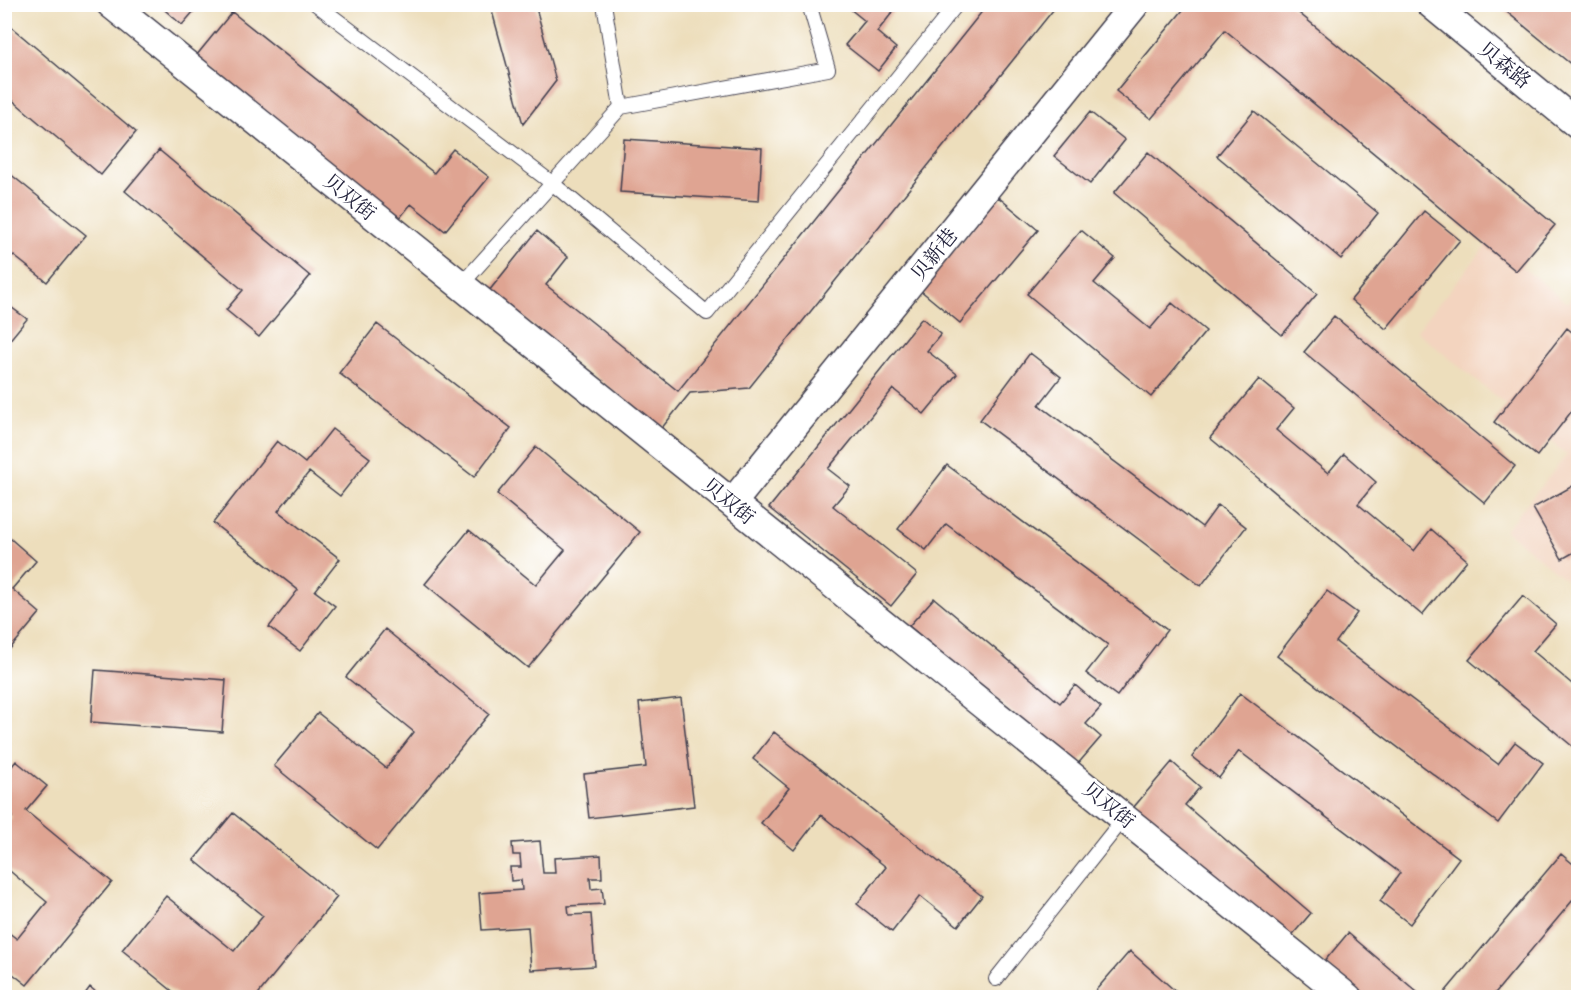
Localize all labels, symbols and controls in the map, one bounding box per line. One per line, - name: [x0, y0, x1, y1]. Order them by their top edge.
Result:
- street label: 贝森路: [1474, 38, 1535, 93]
- street label: 贝双街: [319, 170, 380, 225]
- street label: 贝新巷: [907, 224, 962, 285]
- street label: 贝双街: [698, 474, 759, 529]
- street label: 贝双街: [1078, 778, 1139, 833]

